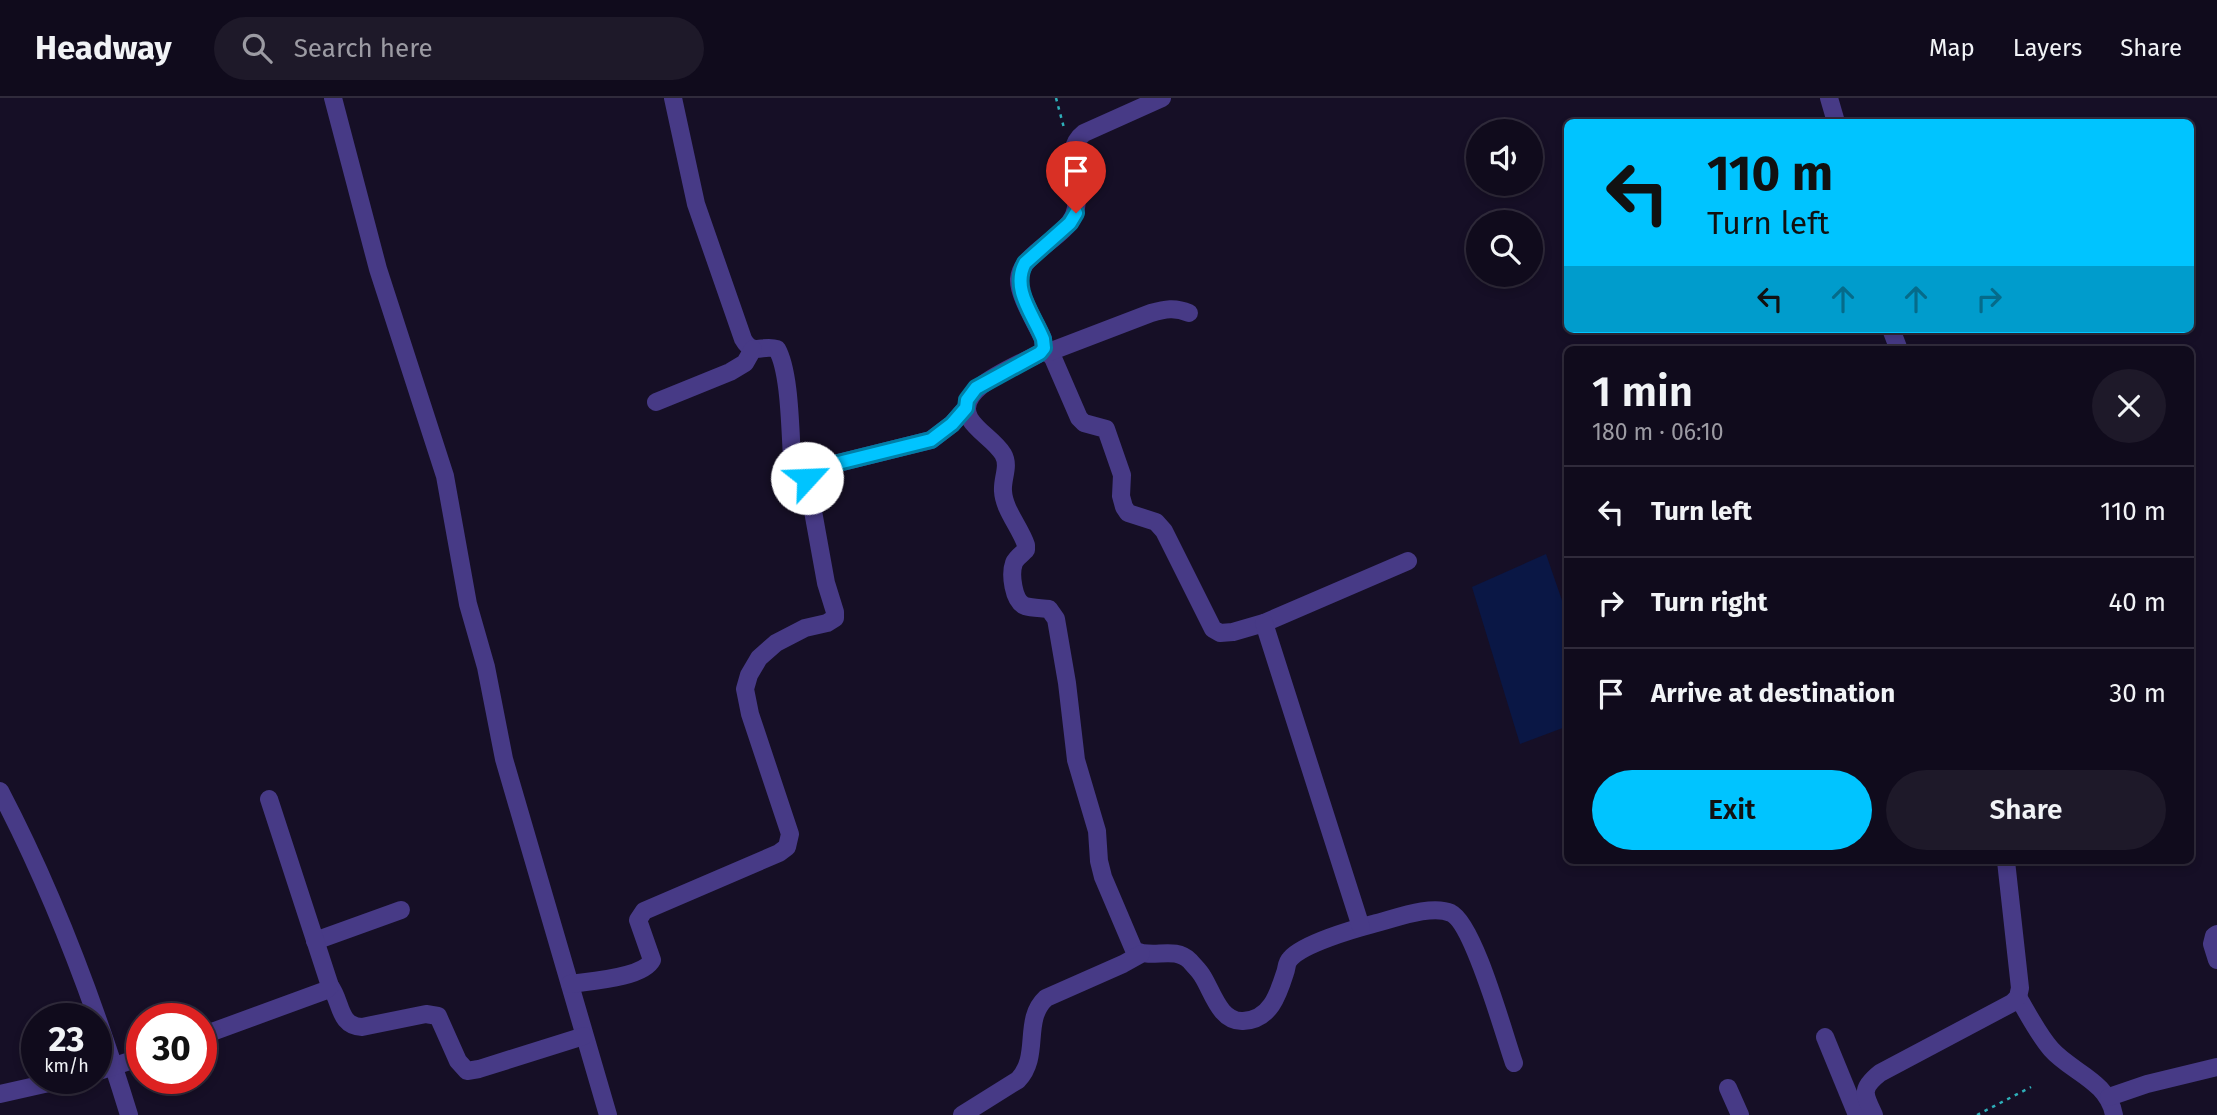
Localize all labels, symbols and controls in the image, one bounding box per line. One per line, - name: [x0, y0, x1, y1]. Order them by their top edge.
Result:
- search box: [214, 17, 704, 80]
- text: Headway: [35, 28, 172, 68]
- icon: search: [238, 29, 276, 67]
- text: Search here: [294, 33, 433, 64]
- text: Map: [1929, 34, 1975, 62]
- text: Layers: [2013, 34, 2082, 62]
- text: Share: [2120, 34, 2182, 62]
- map controls: [1466, 119, 1543, 287]
- button: sound: [1466, 119, 1543, 196]
- pin: [1046, 141, 1106, 213]
- text: 110 m: [1707, 144, 1833, 203]
- icon: left: [1592, 147, 1683, 238]
- icon: arrive: [1057, 152, 1095, 190]
- text: Turn left: [1707, 204, 1829, 242]
- button: search: [1466, 210, 1543, 287]
- icon: left: [1751, 280, 1789, 318]
- icon: ahead: [1824, 280, 1862, 318]
- icon: ahead: [1897, 280, 1935, 318]
- icon: right: [1970, 280, 2008, 318]
- text: 1 min: [1592, 367, 1693, 417]
- button: close: [2092, 369, 2166, 443]
- text: 180 m · 06:10: [1592, 418, 1723, 446]
- position arrow: [770, 441, 844, 515]
- icon: left: [1592, 493, 1630, 531]
- text: Turn left: [1651, 496, 1752, 527]
- text: 110 m: [2100, 496, 2166, 527]
- icon: right: [1592, 584, 1630, 622]
- text: Turn right: [1651, 587, 1768, 618]
- text: 40 m: [2108, 587, 2166, 618]
- icon: arrive: [1592, 675, 1630, 713]
- text: Arrive at destination: [1651, 678, 1895, 709]
- text: 30 m: [2109, 678, 2166, 709]
- button: Exit: [1592, 770, 1872, 850]
- button: Share: [1886, 770, 2166, 850]
- speed limit sign: 30: [126, 1003, 217, 1094]
- text: 23: [48, 1018, 85, 1060]
- text: km/h: [44, 1055, 89, 1077]

